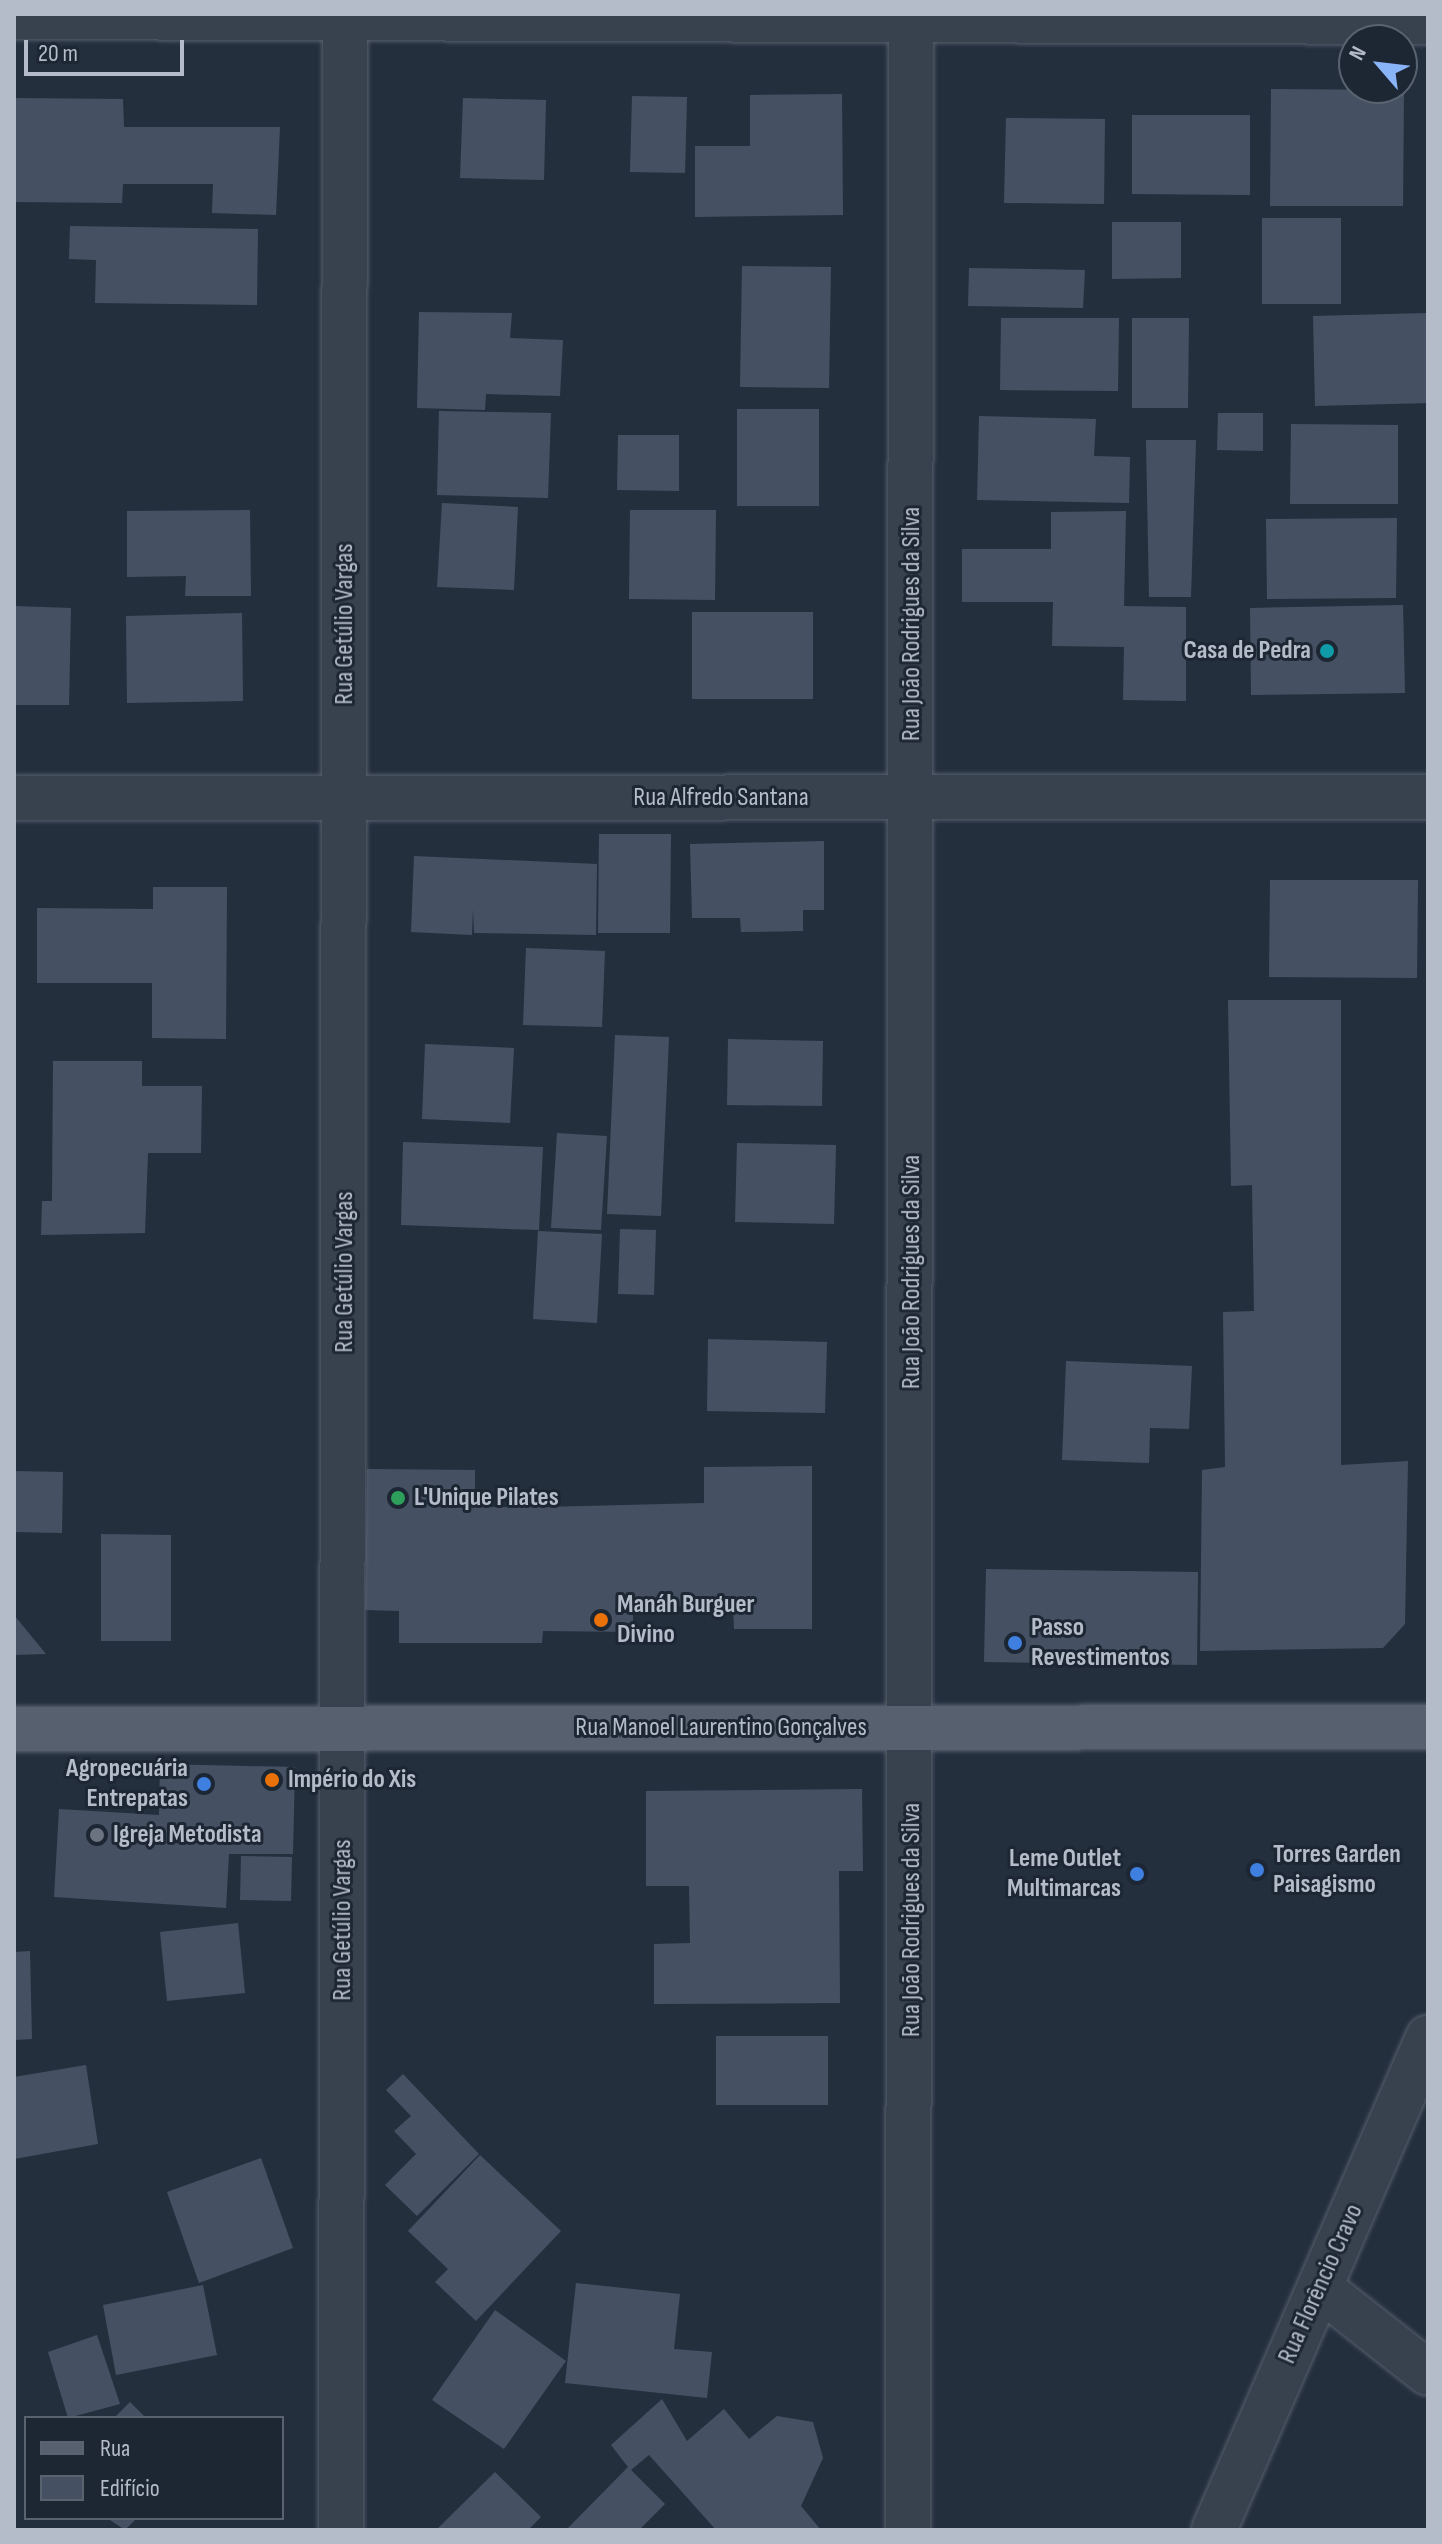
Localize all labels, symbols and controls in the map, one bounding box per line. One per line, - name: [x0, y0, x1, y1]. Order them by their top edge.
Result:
- scale bar: [28, 24, 188, 74]
- north arrow: [1338, 24, 1418, 104]
- text: 20 m: [38, 39, 78, 68]
- text: N: [1343, 42, 1373, 65]
- street label: Rua João Rodrigues da Silva: [896, 507, 928, 741]
- street label: Rua Getúlio Vargas: [329, 543, 361, 705]
- place label: Casa de Pedra: [1184, 635, 1311, 667]
- marker: Casa de Pedra: [1318, 642, 1336, 660]
- street label: Rua Alfredo Santana: [633, 782, 809, 814]
- street label: Rua João Rodrigues da Silva: [896, 1155, 928, 1389]
- street label: Rua Getúlio Vargas: [329, 1191, 361, 1353]
- place label: L'Unique Pilates: [414, 1482, 559, 1514]
- marker: L'Unique Pilates: [389, 1489, 407, 1507]
- place label: Manáh Burguer Divino: [617, 1589, 755, 1650]
- marker: Manáh Burguer Divino: [592, 1611, 610, 1629]
- place label: Passo Revestimentos: [1031, 1612, 1170, 1674]
- marker: Passo Revestimentos: [1006, 1634, 1024, 1652]
- street label: Rua Manoel Laurentino Gonçalves: [575, 1712, 867, 1744]
- place label: Agropecuária Entrepatas: [66, 1753, 188, 1814]
- place label: Império do Xis: [288, 1764, 416, 1796]
- marker: Império do Xis: [263, 1771, 281, 1789]
- marker: Agropecuária Entrepatas: [195, 1775, 213, 1793]
- street label: Rua João Rodrigues da Silva: [896, 1803, 928, 2037]
- place label: Igreja Metodista: [113, 1819, 262, 1851]
- marker: Igreja Metodista: [88, 1826, 106, 1844]
- street label: Rua Getúlio Vargas: [327, 1839, 359, 2001]
- place label: Torres Garden Paisagismo: [1273, 1839, 1401, 1900]
- place label: Leme Outlet Multimarcas: [1007, 1843, 1121, 1904]
- marker: Torres Garden Paisagismo: [1248, 1861, 1266, 1879]
- marker: Leme Outlet Multimarcas: [1128, 1865, 1146, 1883]
- street label: Rua Florêncio Cravo: [1272, 2199, 1370, 2369]
- legend: [24, 2416, 284, 2520]
- text: Rua: [100, 2434, 130, 2463]
- text: Edifício: [100, 2474, 160, 2503]

